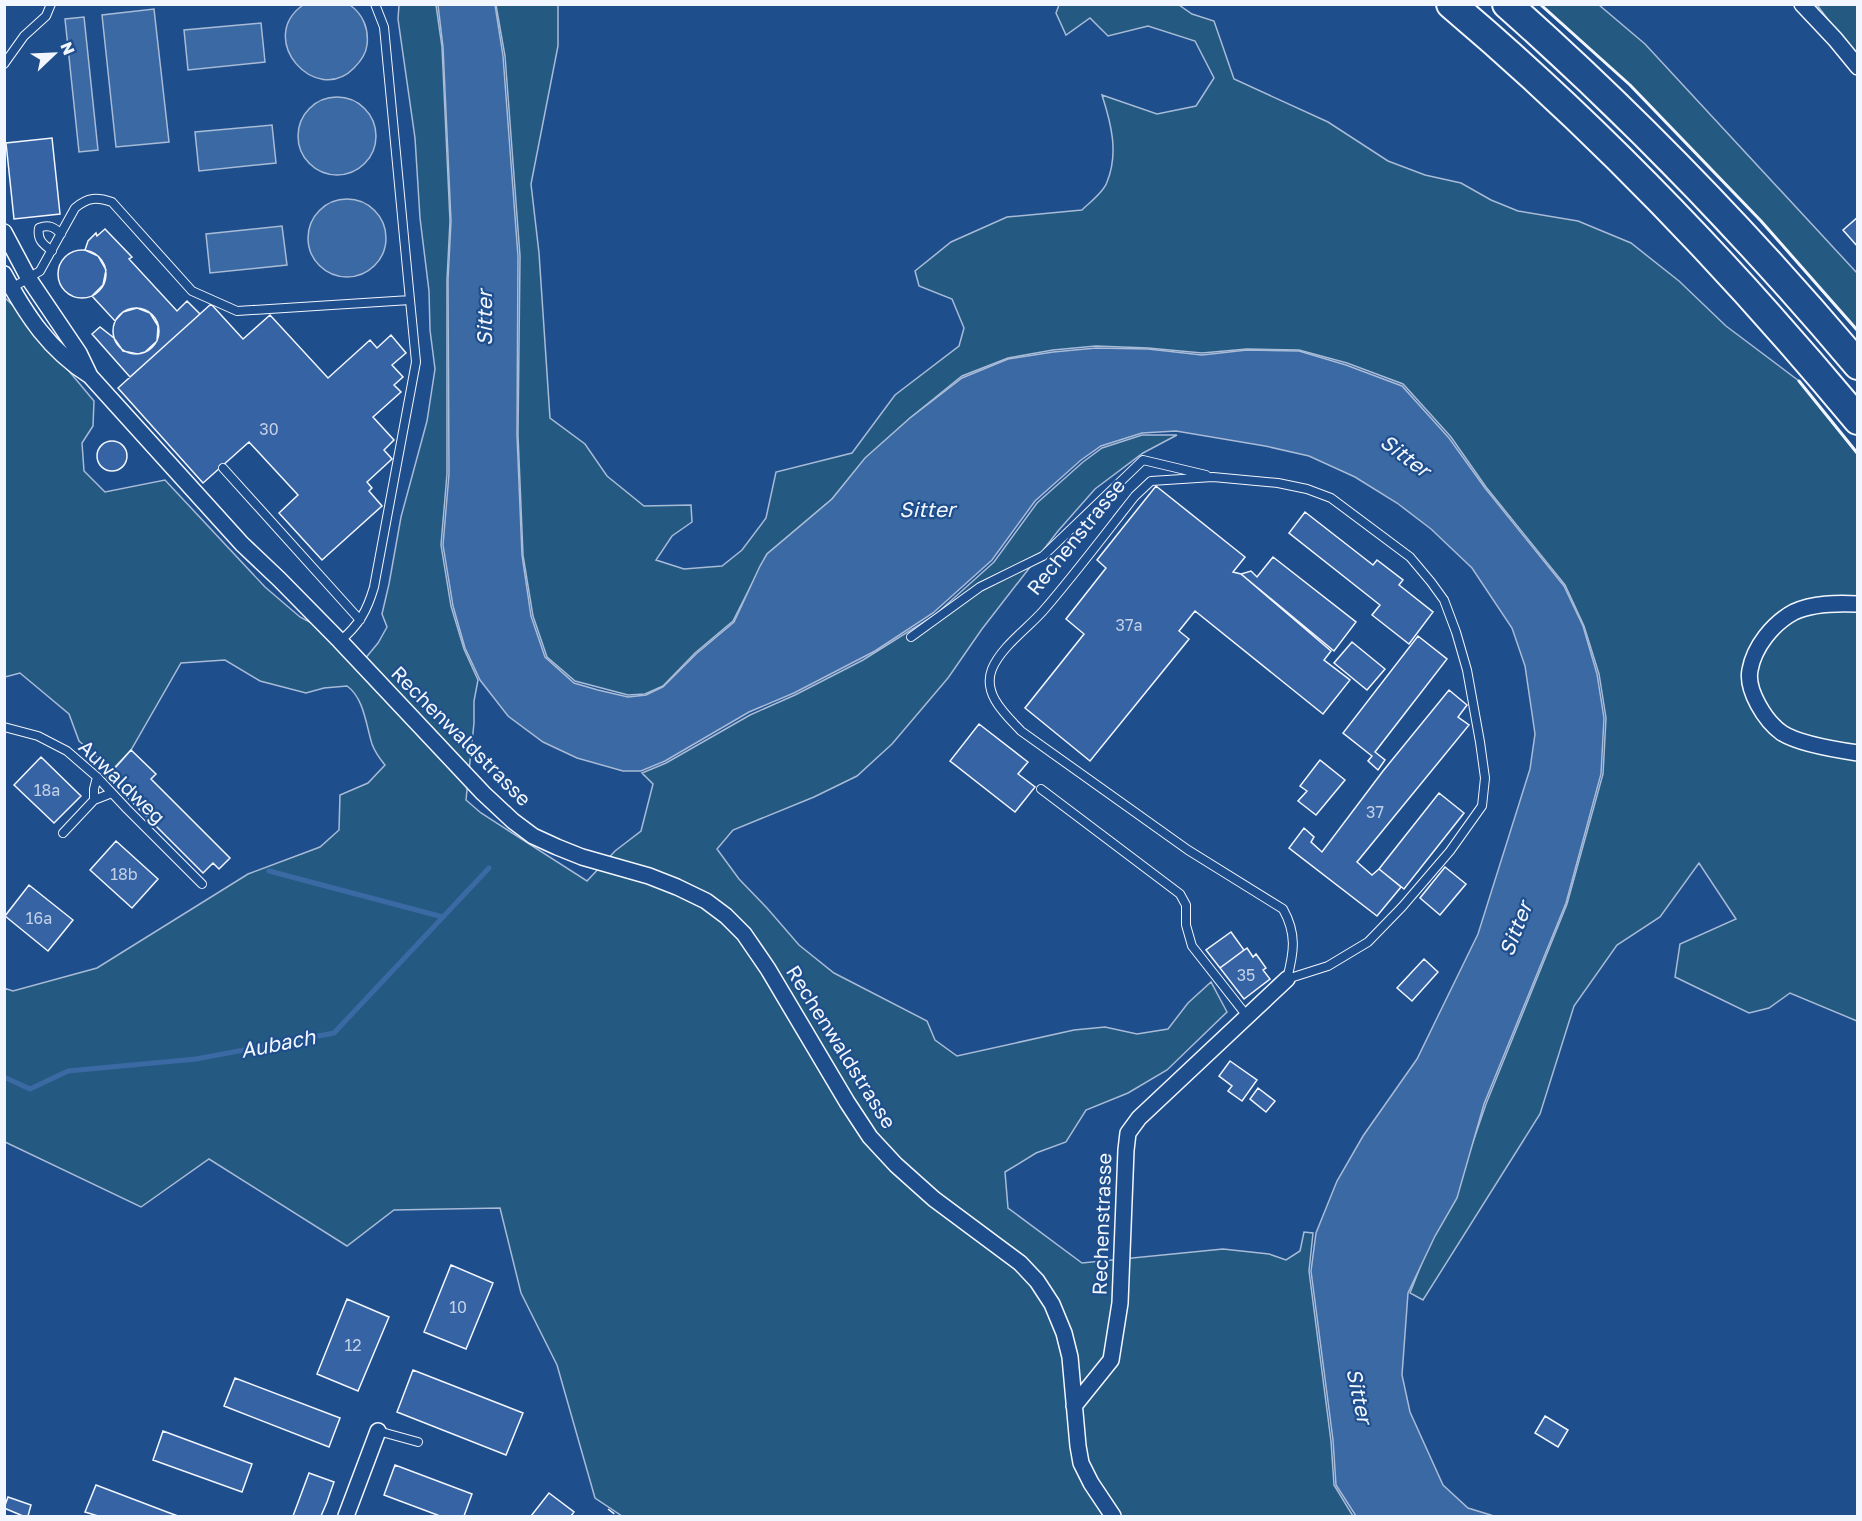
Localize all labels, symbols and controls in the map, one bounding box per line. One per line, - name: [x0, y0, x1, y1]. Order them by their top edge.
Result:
- north arrow: [24, 24, 84, 84]
- text: N: [56, 39, 79, 58]
- water label: Sitter: [471, 287, 497, 346]
- house number: 30: [259, 419, 279, 439]
- water label: Sitter: [1375, 428, 1438, 484]
- street label: Rechenstrasse: [1021, 473, 1129, 599]
- water label: Sitter: [899, 496, 958, 522]
- house number: 37a: [1116, 615, 1142, 635]
- street label: Rechenwaldstrasse: [387, 660, 537, 810]
- street label: Auwaldweg: [75, 734, 171, 828]
- house number: 18a: [34, 780, 60, 800]
- house number: 37: [1366, 802, 1384, 822]
- house number: 18b: [110, 864, 138, 884]
- water label: Sitter: [1493, 895, 1538, 959]
- house number: 16a: [26, 908, 52, 928]
- street label: Rechenwaldstrasse: [782, 960, 902, 1132]
- house number: 35: [1237, 965, 1255, 985]
- water label: Aubach: [238, 1023, 318, 1063]
- street label: Rechenstrasse: [1087, 1152, 1115, 1296]
- house number: 10: [449, 1297, 467, 1317]
- house number: 12: [344, 1335, 362, 1355]
- water label: Sitter: [1341, 1366, 1379, 1429]

